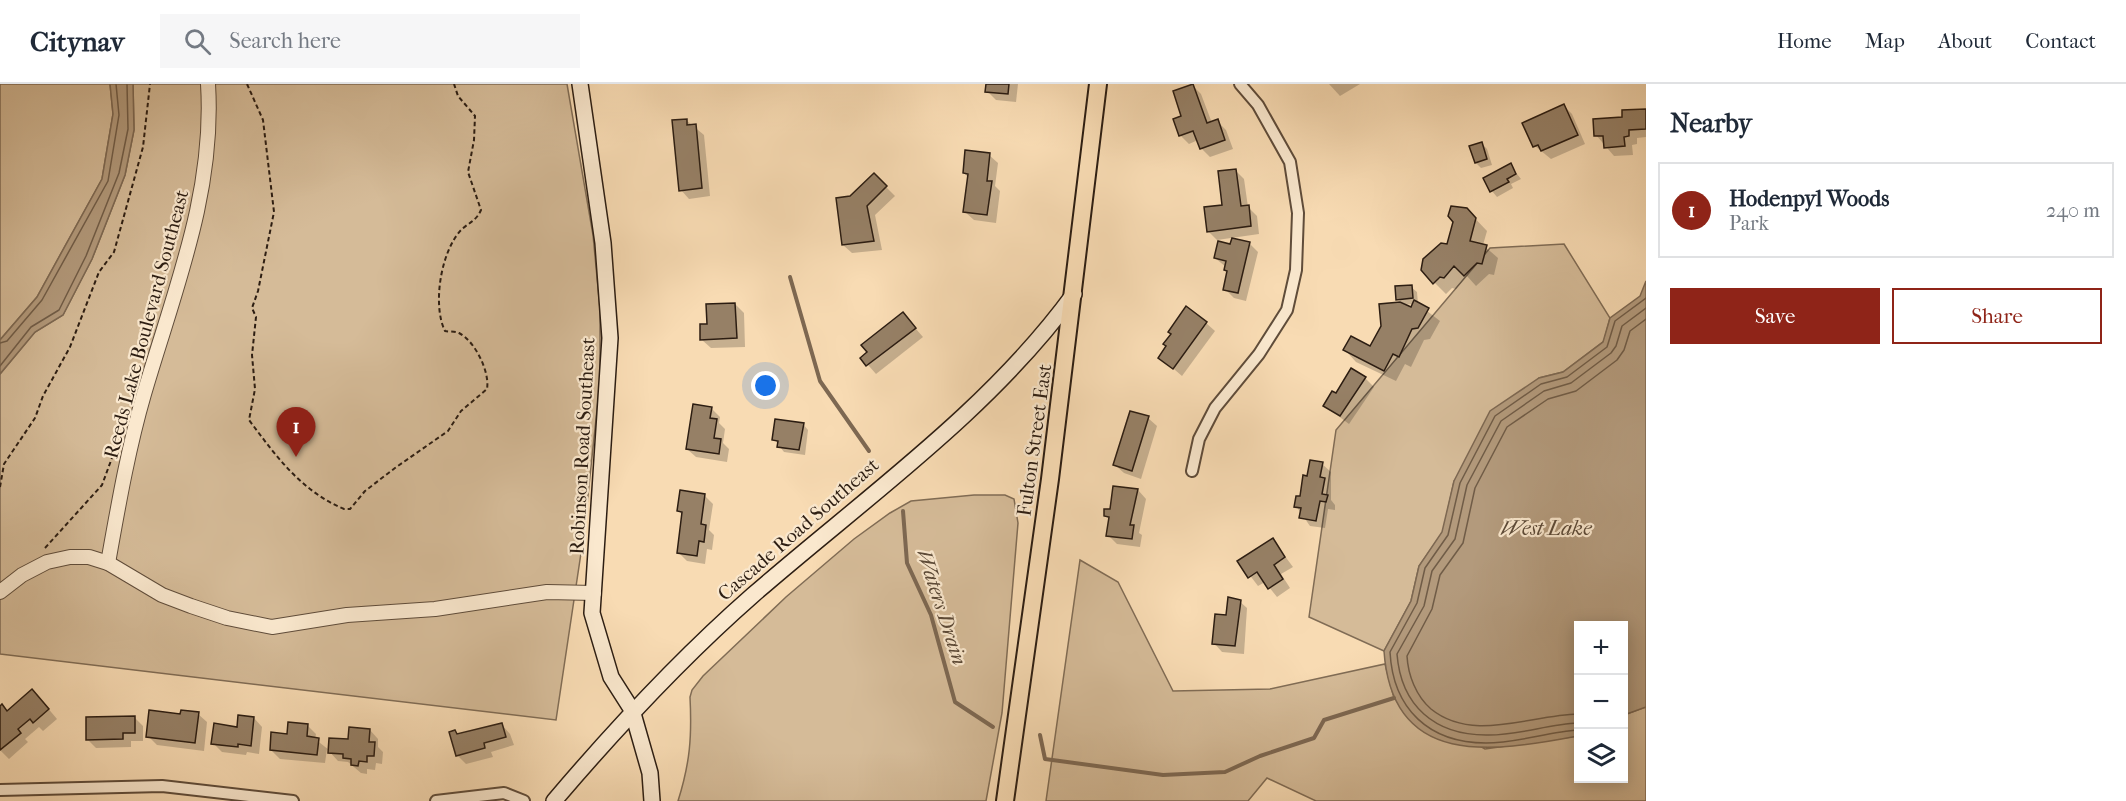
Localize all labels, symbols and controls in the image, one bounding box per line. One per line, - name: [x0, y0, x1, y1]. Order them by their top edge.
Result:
- search box: [160, 14, 580, 68]
- text: Citynav: [30, 25, 124, 58]
- icon: search: [181, 25, 214, 58]
- text: Search here: [229, 28, 341, 54]
- text: Home: [1777, 29, 1832, 53]
- text: Map: [1865, 29, 1905, 53]
- text: About: [1938, 29, 1992, 53]
- text: Contact: [2025, 29, 2096, 53]
- text: Nearby: [1670, 108, 1752, 139]
- text: Hodenpyl Woods: [1729, 186, 1889, 212]
- street label: Reeds Lake Boulevard Southeast: [99, 187, 194, 461]
- text: 1: [1688, 199, 1695, 222]
- text: 240 m: [2046, 199, 2100, 222]
- text: Park: [1729, 212, 1769, 235]
- button: Save: [1670, 288, 1880, 344]
- button: Share: [1892, 288, 2102, 344]
- street label: Robinson Road Southeast: [565, 337, 600, 555]
- street label: Fulton Street East: [1012, 362, 1057, 518]
- your location: [751, 371, 780, 400]
- pin: 1: [276, 408, 316, 457]
- street label: Cascade Road Southeast: [713, 453, 883, 605]
- water label: West Lake: [1500, 516, 1592, 540]
- water label: Waters Drain: [912, 546, 972, 668]
- map controls: [1574, 621, 1628, 783]
- button: +: [1574, 621, 1628, 675]
- button: −: [1574, 675, 1628, 729]
- button: layers: [1574, 729, 1628, 783]

